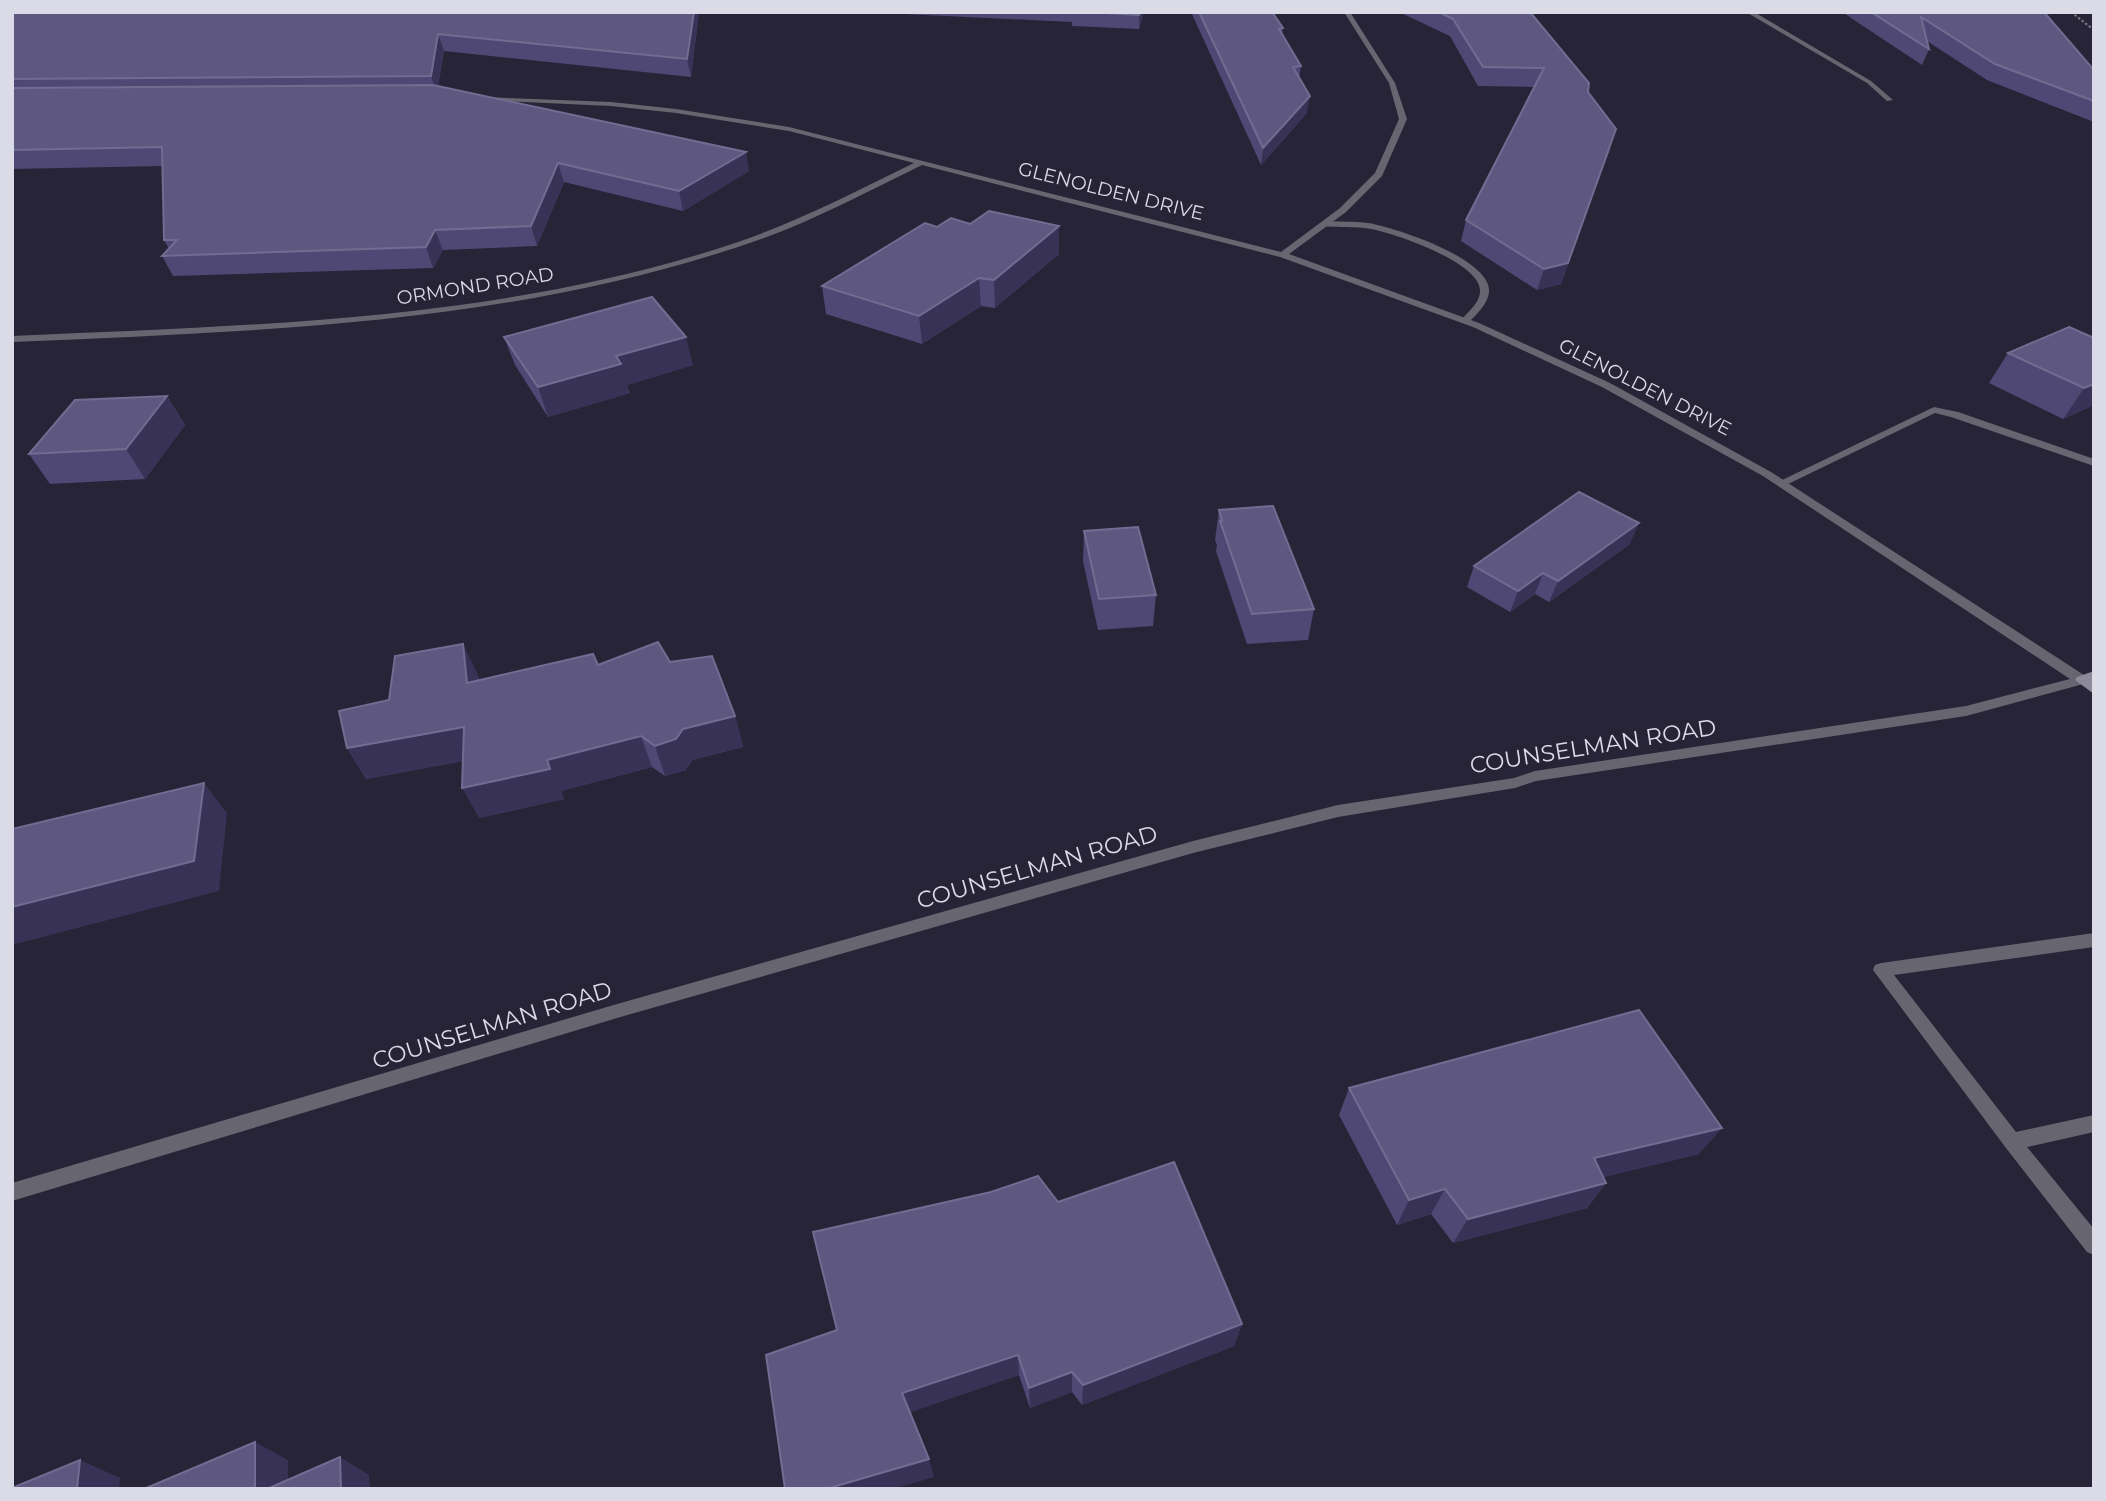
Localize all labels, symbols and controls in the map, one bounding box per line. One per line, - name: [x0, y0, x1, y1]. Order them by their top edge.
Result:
- street label: GLENOLDEN DRIVE: [1016, 157, 1206, 225]
- street label: ORMOND ROAD: [395, 262, 555, 310]
- street label: GLENOLDEN DRIVE: [1555, 333, 1735, 441]
- street label: COUNSELMAN ROAD: [1468, 713, 1718, 779]
- street label: COUNSELMAN ROAD: [913, 819, 1161, 915]
- street label: COUNSELMAN ROAD: [369, 975, 615, 1075]

